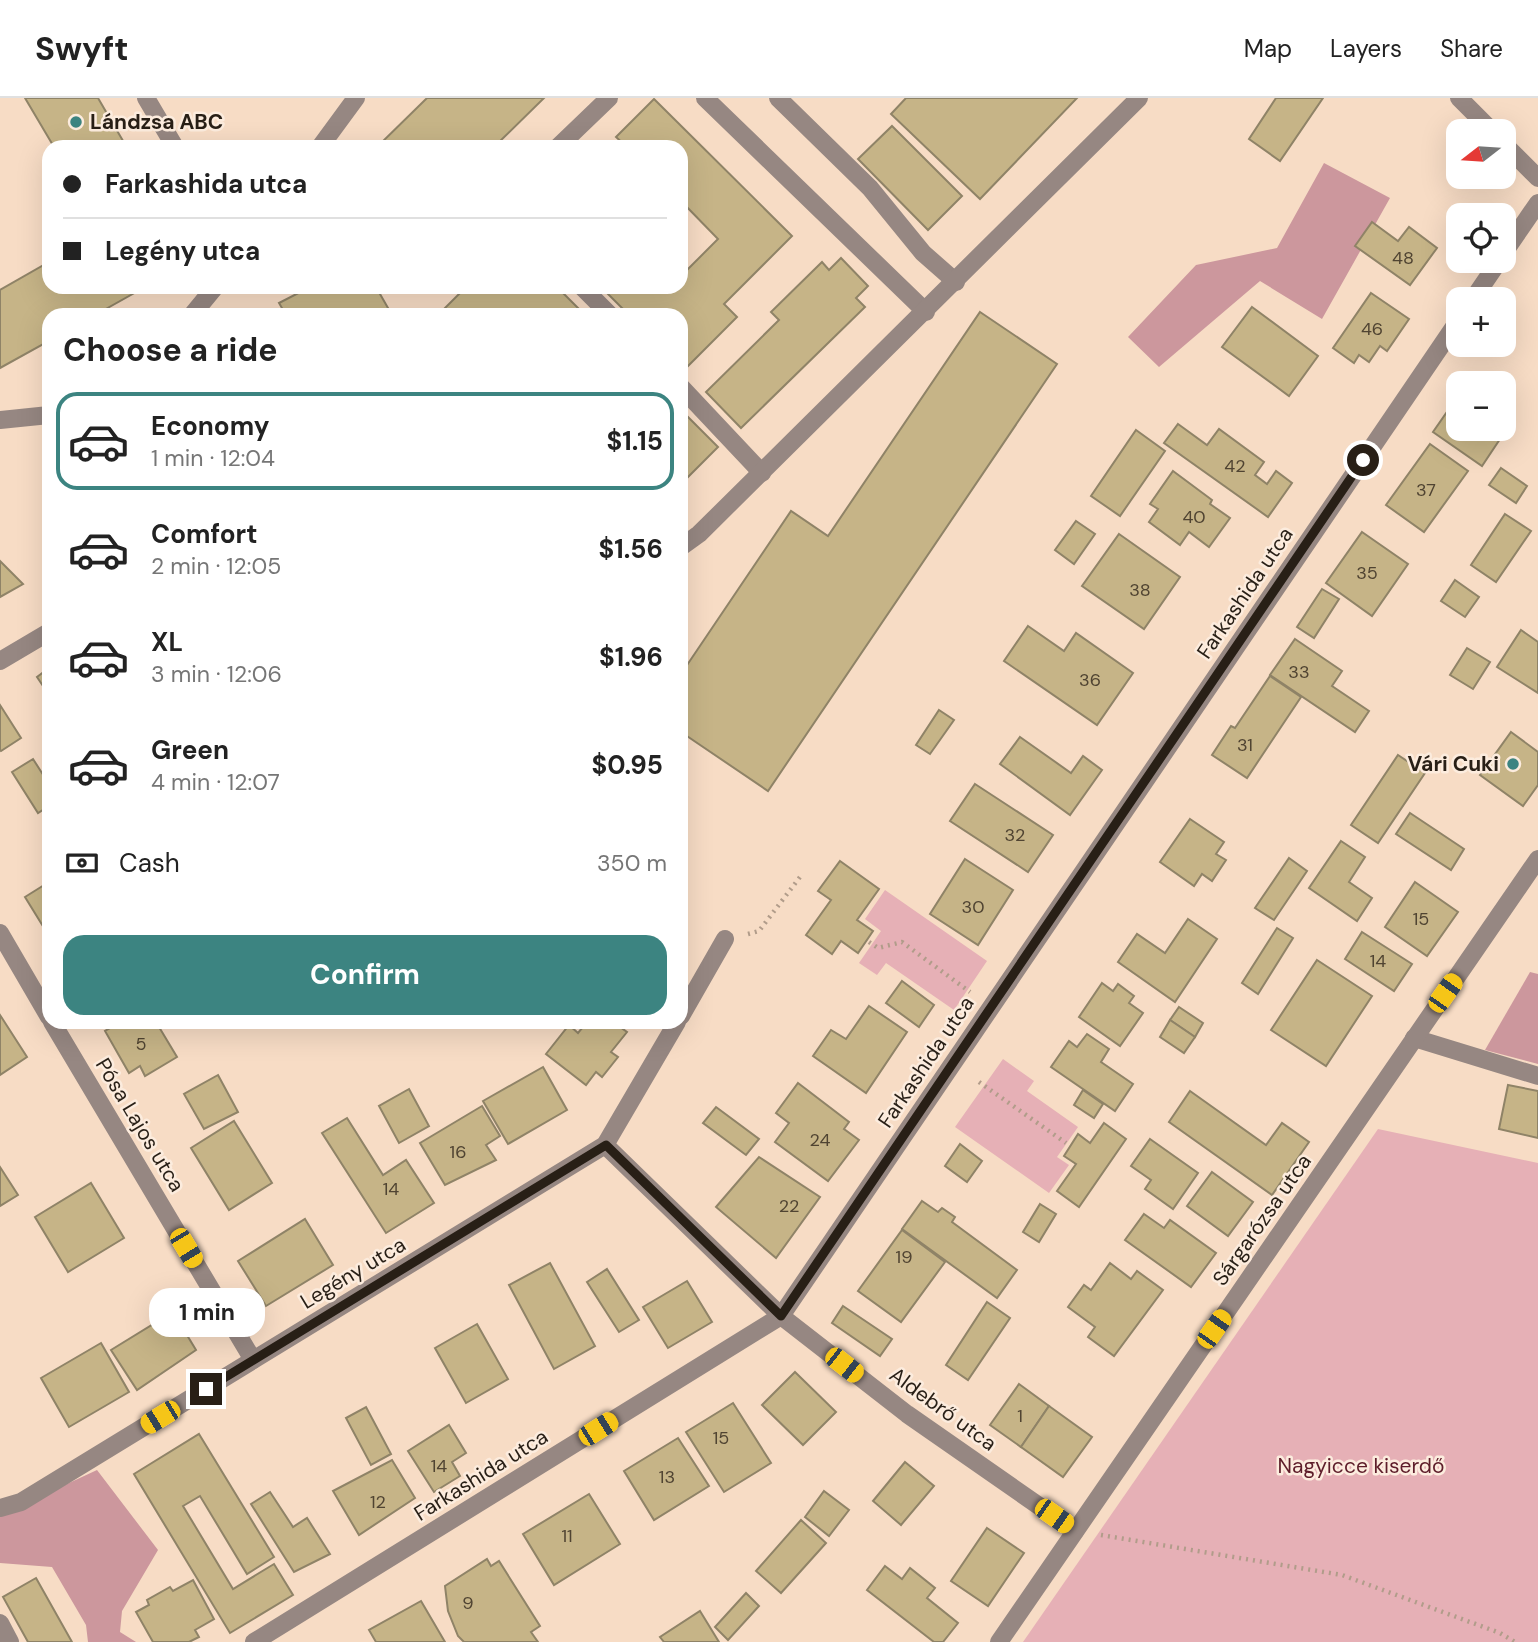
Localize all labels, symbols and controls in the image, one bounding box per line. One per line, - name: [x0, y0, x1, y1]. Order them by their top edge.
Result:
- text: Swyft: [35, 27, 128, 70]
- text: Map: [1244, 33, 1292, 64]
- text: Layers: [1330, 33, 1402, 64]
- text: Share: [1440, 33, 1503, 64]
- place label: Lándzsa ABC: [90, 108, 223, 136]
- marker: Lándzsa ABC: [68, 114, 84, 130]
- north arrow: [1446, 119, 1516, 189]
- map controls: [1446, 119, 1516, 441]
- text: Farkashida utca: [105, 167, 307, 201]
- button: locate: [1446, 203, 1516, 273]
- text: Legény utca: [105, 234, 260, 268]
- house number: 48: [1392, 246, 1414, 270]
- button: +: [1446, 287, 1516, 357]
- house number: 46: [1361, 317, 1383, 341]
- text: Choose a ride: [63, 329, 278, 371]
- button: −: [1446, 371, 1516, 441]
- text: Economy: [151, 409, 269, 443]
- icon: car: [67, 410, 130, 473]
- text: $1.15: [607, 424, 663, 458]
- text: 1 min · 12:04: [151, 443, 275, 473]
- route start: [1347, 444, 1379, 476]
- house number: 42: [1224, 454, 1246, 478]
- house number: 37: [1416, 478, 1436, 502]
- house number: 40: [1182, 505, 1206, 529]
- text: Comfort: [151, 517, 257, 551]
- icon: car: [67, 518, 130, 581]
- street label: Farkashida utca: [1191, 522, 1299, 664]
- text: $1.56: [599, 532, 663, 566]
- text: 2 min · 12:05: [151, 551, 281, 581]
- house number: 35: [1356, 561, 1378, 585]
- house number: 38: [1129, 578, 1151, 602]
- text: XL: [151, 625, 183, 659]
- icon: car: [67, 626, 130, 689]
- text: $1.96: [599, 640, 663, 674]
- text: 3 min · 12:06: [151, 659, 282, 689]
- house number: 33: [1288, 660, 1310, 684]
- house number: 36: [1079, 668, 1101, 692]
- text: Green: [151, 733, 229, 767]
- house number: 31: [1237, 733, 1253, 757]
- icon: car: [67, 734, 130, 797]
- text: $0.95: [592, 748, 663, 782]
- place label: Vári Cuki: [1408, 750, 1499, 778]
- marker: Vári Cuki: [1505, 756, 1521, 772]
- text: 4 min · 12:07: [151, 767, 280, 797]
- house number: 32: [1004, 823, 1026, 847]
- icon: cash: [63, 844, 101, 882]
- text: Cash: [119, 846, 180, 880]
- text: 350 m: [597, 848, 667, 878]
- house number: 30: [962, 895, 984, 919]
- house number: 15: [1413, 907, 1429, 931]
- button: Confirm: [63, 935, 667, 1015]
- house number: 14: [1370, 949, 1386, 973]
- car: [1425, 970, 1466, 1016]
- street label: Farkashida utca: [872, 991, 980, 1133]
- house number: 5: [136, 1032, 146, 1056]
- street label: Pósa Lajos utca: [89, 1053, 191, 1197]
- house number: 24: [810, 1128, 831, 1152]
- house number: 16: [450, 1140, 466, 1164]
- street label: Sárgarózsa utca: [1206, 1149, 1318, 1291]
- house number: 14: [383, 1177, 399, 1201]
- house number: 22: [779, 1194, 799, 1218]
- car: [167, 1225, 206, 1271]
- street label: Legény utca: [295, 1231, 411, 1315]
- house number: 19: [896, 1245, 912, 1269]
- callout: 1 min: [148, 1288, 264, 1336]
- text: 1 min: [179, 1297, 235, 1327]
- car: [1194, 1306, 1235, 1352]
- car: [821, 1344, 868, 1386]
- street label: Aldebrő utca: [884, 1361, 1002, 1457]
- route end: [190, 1373, 222, 1405]
- car: [137, 1397, 184, 1437]
- house number: 1: [1017, 1404, 1023, 1428]
- car: [575, 1409, 622, 1449]
- street label: Farkashida utca: [409, 1423, 553, 1527]
- house number: 15: [713, 1426, 729, 1450]
- park label: Nagyicce kiserdő: [1278, 1452, 1445, 1480]
- house number: 14: [431, 1454, 447, 1478]
- house number: 13: [659, 1465, 675, 1489]
- house number: 12: [370, 1490, 386, 1514]
- car: [1031, 1495, 1078, 1537]
- house number: 11: [561, 1524, 573, 1548]
- house number: 9: [462, 1591, 474, 1615]

